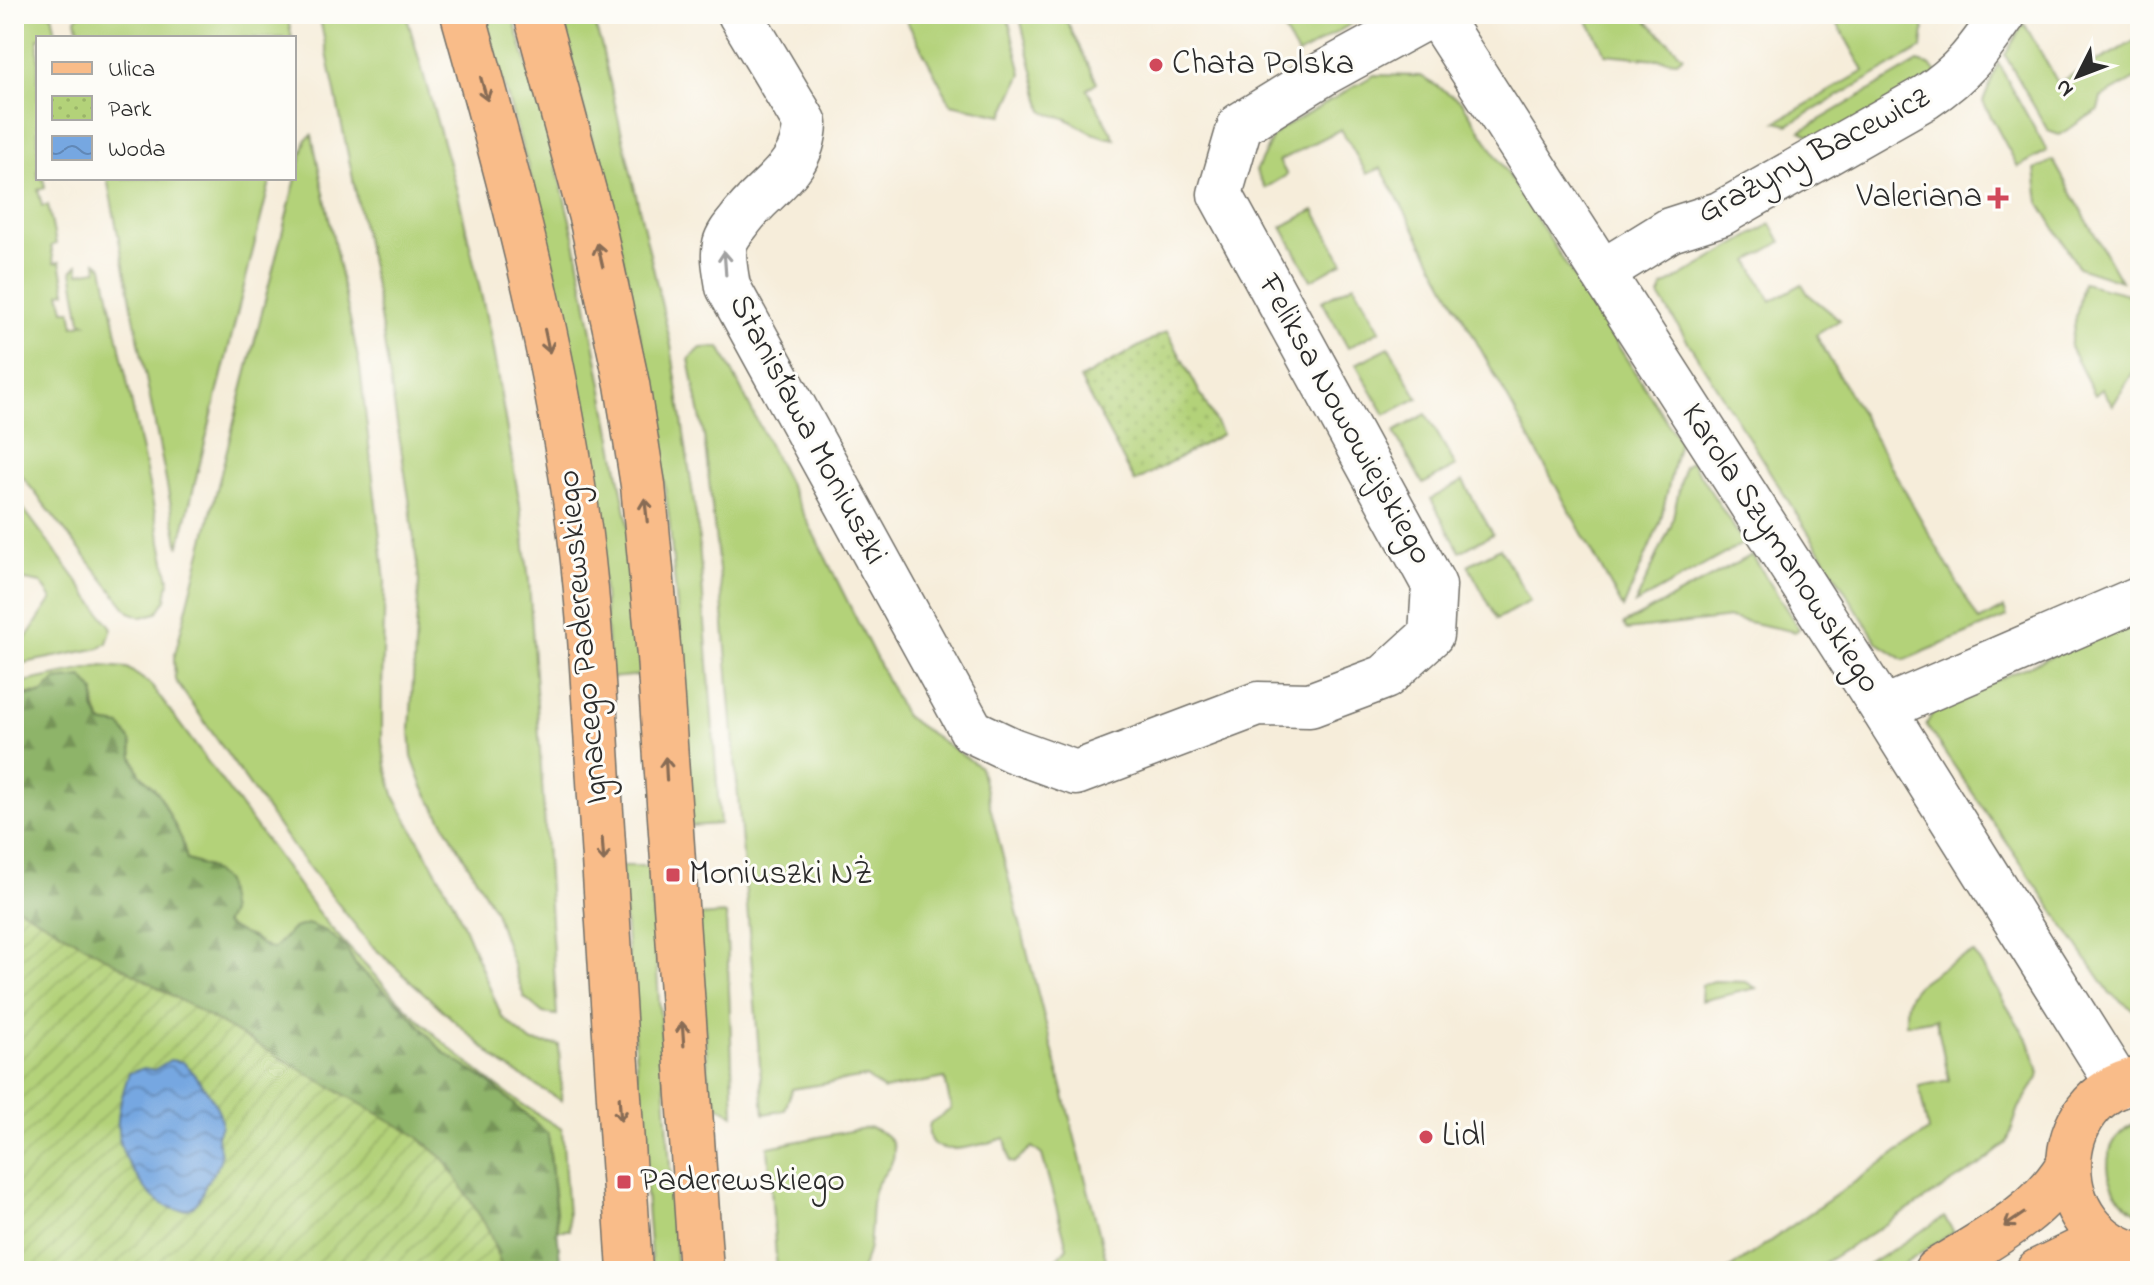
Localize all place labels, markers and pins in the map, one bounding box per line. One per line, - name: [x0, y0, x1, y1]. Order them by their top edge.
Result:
- place label: Chata Polska: [1172, 40, 1354, 90]
- marker: Chata Polska: [1147, 56, 1165, 74]
- place label: Valeriana: [1856, 173, 1982, 223]
- marker: Valeriana: [1989, 189, 2007, 207]
- place label: Moniuszki NŻ: [689, 850, 873, 900]
- marker: Moniuszki NŻ: [664, 866, 682, 884]
- place label: Lidl: [1442, 1112, 1486, 1162]
- marker: Lidl: [1417, 1128, 1435, 1146]
- place label: Paderewskiego: [640, 1157, 845, 1207]
- marker: Paderewskiego: [615, 1173, 633, 1191]

